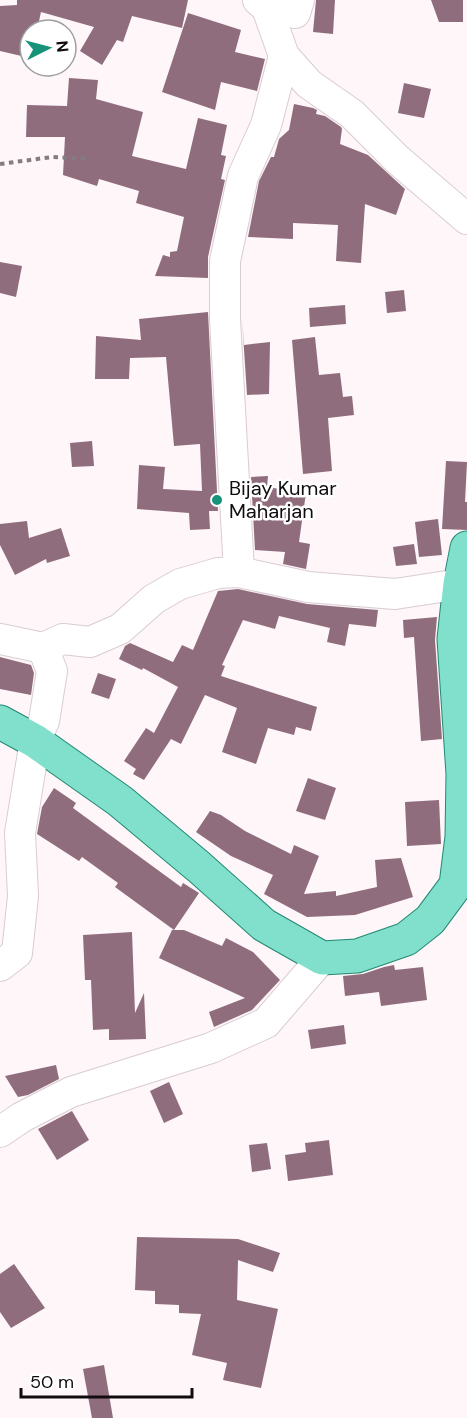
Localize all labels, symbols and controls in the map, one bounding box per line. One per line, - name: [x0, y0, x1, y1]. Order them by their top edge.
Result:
- north arrow: [18, 18, 78, 78]
- text: N: [51, 40, 73, 53]
- place label: Bijay Kumar Maharjan: [229, 475, 337, 524]
- marker: Bijay Kumar Maharjan: [210, 493, 224, 507]
- scale bar: [21, 1361, 192, 1399]
- text: 50 m: [30, 1370, 74, 1394]

